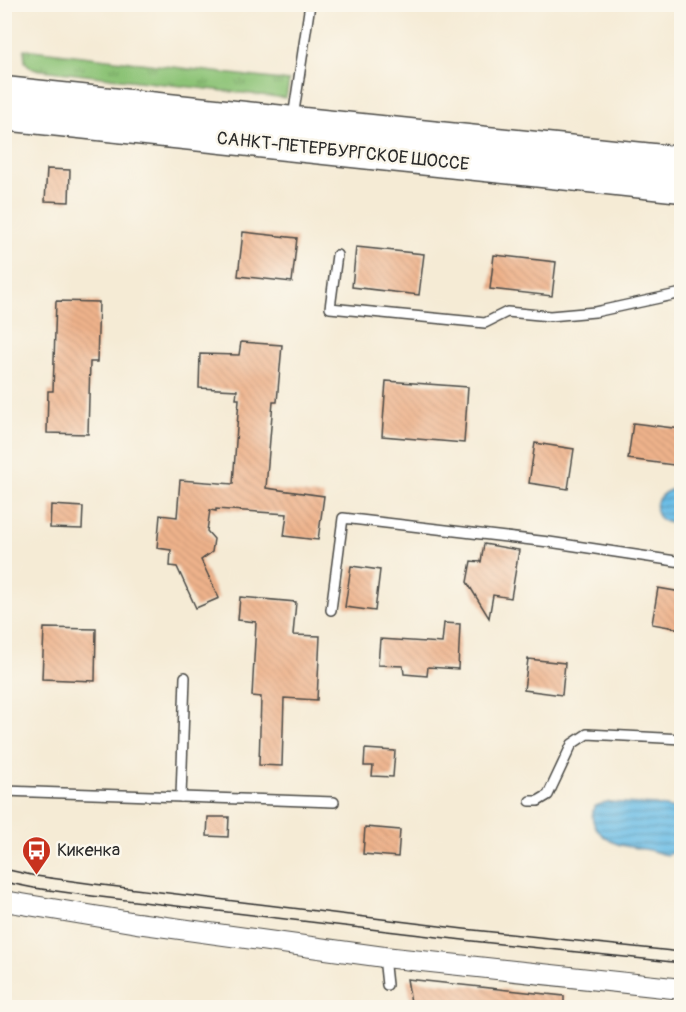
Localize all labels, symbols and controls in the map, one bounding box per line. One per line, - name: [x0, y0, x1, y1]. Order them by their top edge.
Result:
- street label: САНКТ-ПЕТЕРБУРГСКОЕ ШОССЕ: [216, 127, 470, 176]
- bus stop icon: Кикенка: [20, 834, 52, 876]
- place label: Кикенка: [57, 839, 120, 862]

